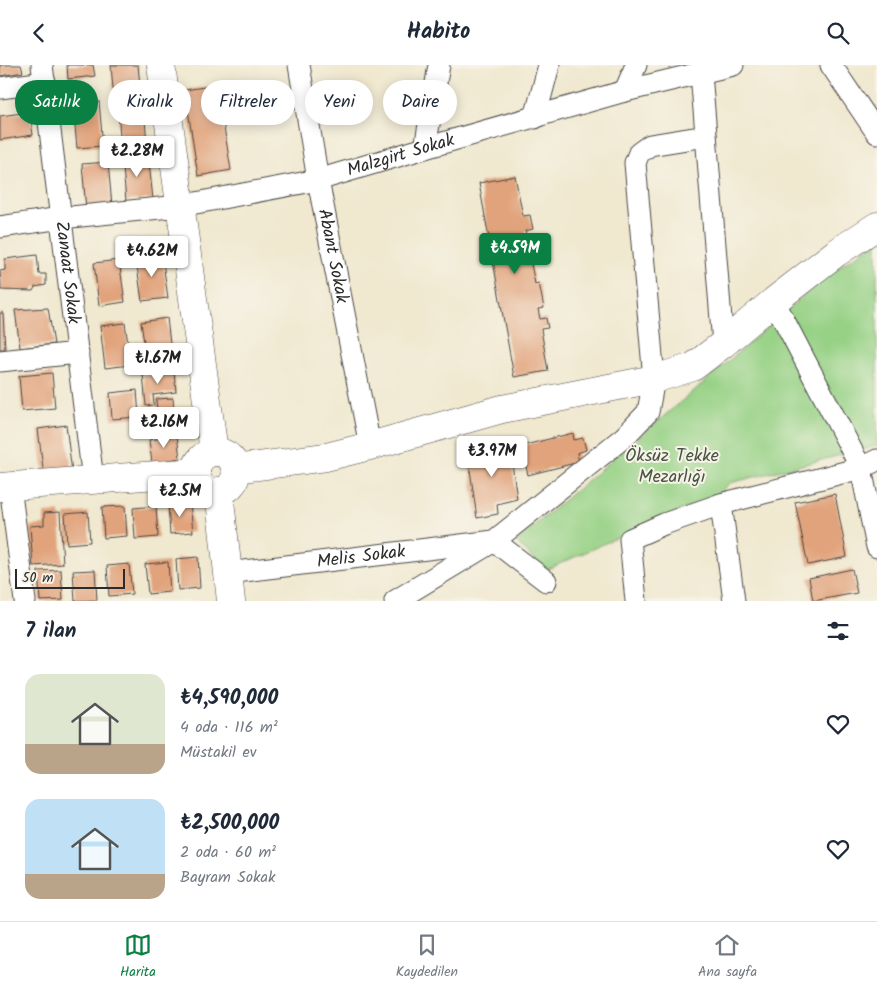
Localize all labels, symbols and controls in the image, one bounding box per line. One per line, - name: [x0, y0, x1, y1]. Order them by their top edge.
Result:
- text: Habito: [407, 15, 470, 50]
- icon: back: [25, 19, 53, 47]
- icon: search: [824, 19, 852, 47]
- chip: Satılık: [15, 80, 98, 125]
- chip: Kiralık: [108, 80, 191, 125]
- chip: Filtreler: [201, 80, 295, 125]
- chip: Yeni: [305, 80, 373, 125]
- chip: Daire: [383, 80, 457, 125]
- street label: Malzgirt Sokak: [343, 126, 459, 185]
- pin: ₺2.28M: [96, 135, 178, 178]
- text: ₺2.28M: [111, 139, 163, 164]
- street label: Abant Sokak: [309, 206, 356, 306]
- street label: Zanaat Sokak: [47, 219, 88, 326]
- pin: ₺4.59M: [474, 233, 556, 275]
- pin: ₺4.62M: [111, 235, 193, 278]
- text: ₺4.59M: [490, 236, 540, 261]
- text: ₺4.62M: [126, 239, 178, 264]
- pin: ₺1.67M: [117, 343, 199, 385]
- text: ₺1.67M: [135, 346, 181, 371]
- pin: ₺2.16M: [123, 407, 205, 449]
- text: ₺2.16M: [140, 410, 188, 435]
- pin: ₺3.97M: [451, 435, 533, 478]
- text: ₺3.97M: [467, 439, 517, 464]
- park label: Öksüz Tekke Mezarlığı: [625, 442, 719, 492]
- pin: ₺2.5M: [145, 475, 215, 518]
- text: ₺2.5M: [159, 479, 201, 504]
- street label: Melis Sokak: [315, 537, 407, 577]
- scale bar: [15, 566, 125, 589]
- text: 50 m: [22, 567, 53, 589]
- text: 7 ilan: [25, 615, 76, 648]
- icon: filters: [824, 617, 852, 645]
- text: ₺4,590,000: [180, 682, 278, 715]
- icon: home: [65, 694, 125, 754]
- icon: heart: [824, 710, 852, 738]
- text: 4 oda · 116 m²: [180, 715, 278, 740]
- text: Müstakil ev: [180, 740, 256, 765]
- text: ₺2,500,000: [180, 807, 279, 840]
- icon: home: [65, 819, 125, 879]
- icon: heart: [824, 835, 852, 863]
- text: 2 oda · 60 m²: [180, 840, 276, 865]
- text: Bayram Sokak: [180, 865, 275, 890]
- tab: Harita: [120, 931, 156, 983]
- tab: Kaydedilen: [396, 931, 458, 983]
- tab: Ana sayfa: [698, 931, 757, 983]

